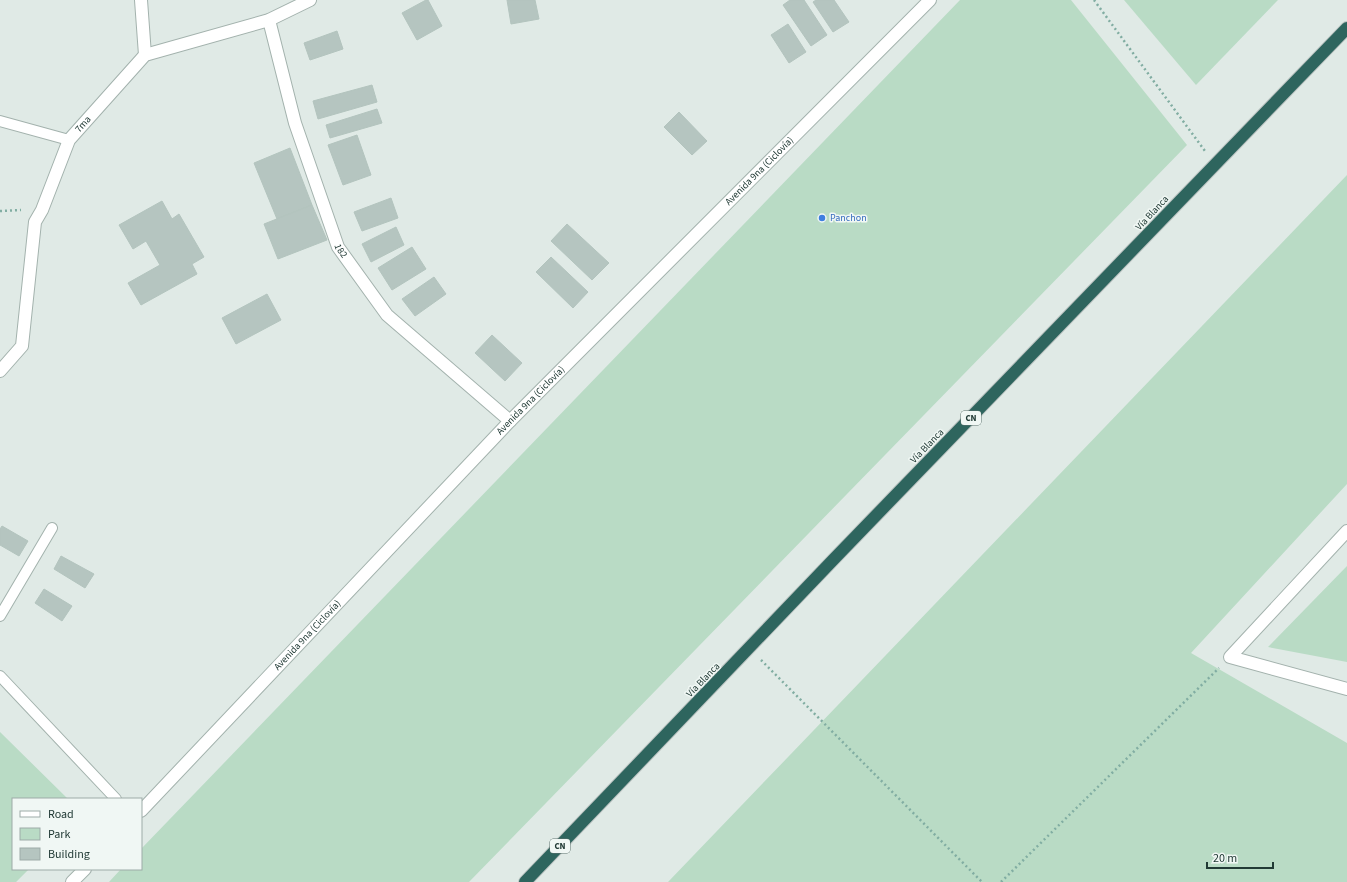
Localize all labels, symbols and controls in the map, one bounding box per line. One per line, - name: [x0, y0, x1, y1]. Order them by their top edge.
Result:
- street label: 7ma: [72, 113, 94, 136]
- street label: Avenida 9na (Ciclovía): [722, 134, 797, 209]
- street label: Vía Blanca: [1132, 192, 1172, 234]
- place label: Panchon: [830, 211, 867, 225]
- marker: Panchon: [817, 213, 827, 223]
- street label: 182: [330, 242, 351, 261]
- street label: Avenida 9na (Ciclovía): [493, 363, 568, 438]
- road number: CN: [961, 411, 981, 425]
- street label: Vía Blanca: [907, 426, 947, 466]
- street label: Avenida 9na (Ciclovía): [271, 597, 344, 673]
- street label: Vía Blanca: [683, 660, 723, 700]
- legend: [12, 798, 142, 870]
- text: Road: [48, 806, 74, 823]
- text: Park: [48, 826, 70, 843]
- road number: CN: [550, 839, 570, 853]
- scale bar: [1207, 844, 1273, 870]
- text: Building: [48, 846, 90, 863]
- text: 20 m: [1213, 850, 1237, 867]

